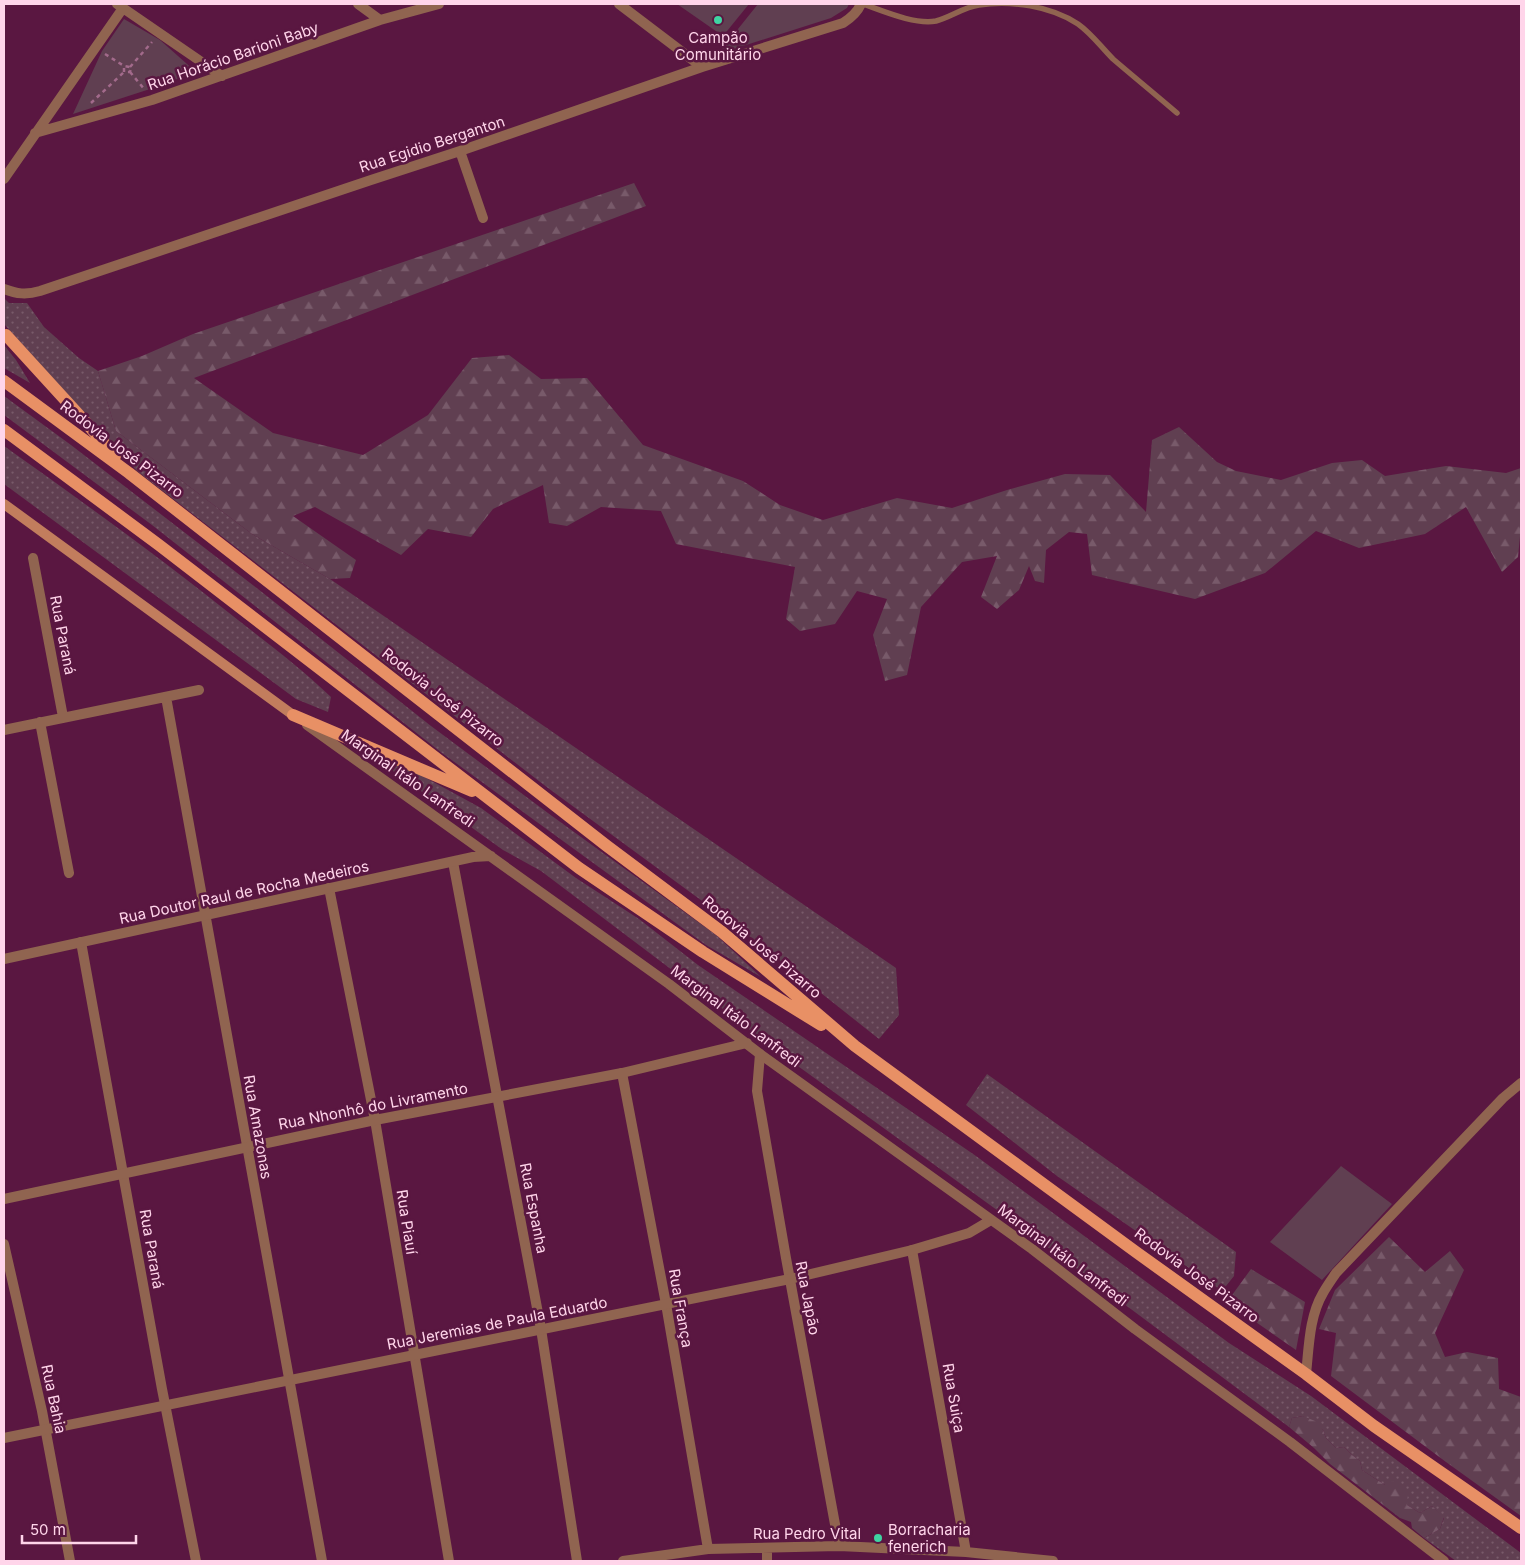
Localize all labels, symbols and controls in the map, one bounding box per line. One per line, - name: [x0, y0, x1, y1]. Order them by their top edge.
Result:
- marker: Campão Comunitário: [712, 14, 724, 26]
- street label: Rua Horácio Barioni Baby: [145, 18, 322, 94]
- place label: Campão Comunitário: [675, 28, 761, 64]
- street label: Rua Egidio Berganton: [357, 111, 507, 177]
- street label: Rodovia José Pizarro: [57, 396, 187, 502]
- street label: Rua Paraná: [46, 594, 80, 676]
- street label: Rodovia José Pizarro: [378, 643, 508, 751]
- street label: Marginal Itálo Lanfredi: [338, 725, 478, 831]
- street label: Rua Doutor Raul de Rocha Medeiros: [117, 856, 371, 928]
- street label: Rodovia José Pizarro: [699, 892, 825, 1002]
- street label: Marginal Itálo Lanfredi: [667, 961, 805, 1071]
- street label: Rua Amazonas: [239, 1073, 277, 1181]
- street label: Rua Nhonhô do Livramento: [277, 1078, 469, 1134]
- street label: Rua Espanha: [516, 1161, 552, 1255]
- street label: Rua Piauí: [393, 1188, 422, 1256]
- street label: Marginal Itálo Lanfredi: [994, 1200, 1132, 1310]
- street label: Rua Paraná: [136, 1208, 168, 1290]
- street label: Rodovia José Pizarro: [1131, 1223, 1263, 1327]
- street label: Rua Japão: [792, 1259, 824, 1337]
- street label: Rua França: [665, 1267, 697, 1349]
- street label: Rua Jeremias de Paula Eduardo: [385, 1292, 609, 1354]
- street label: Rua Suiça: [939, 1362, 969, 1434]
- street label: Rua Bahia: [37, 1363, 71, 1435]
- scale bar: [22, 1512, 136, 1544]
- text: 50 m: [30, 1520, 66, 1539]
- place label: Borracharia fenerich: [888, 1520, 971, 1556]
- street label: Rua Pedro Vital: [753, 1524, 861, 1543]
- marker: Borracharia fenerich: [872, 1532, 884, 1544]

